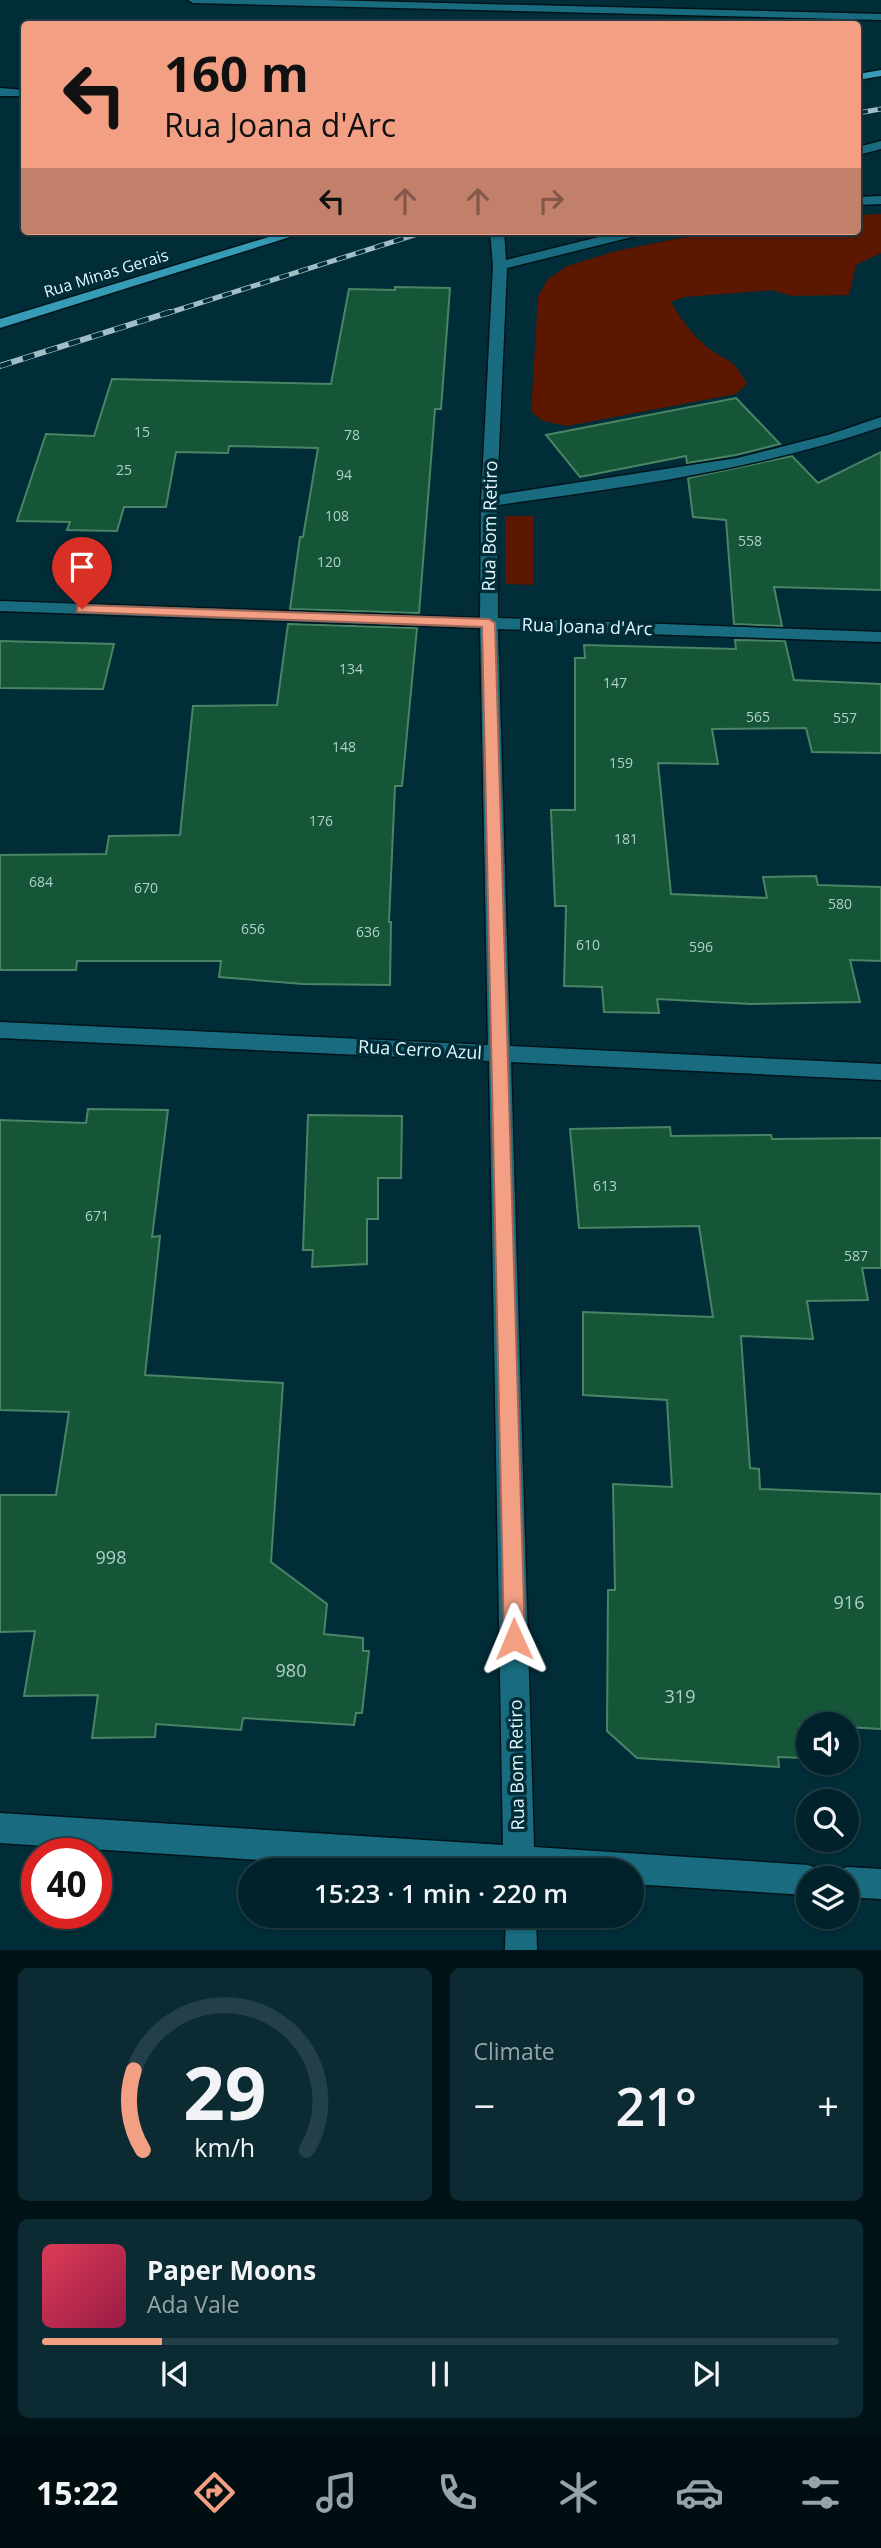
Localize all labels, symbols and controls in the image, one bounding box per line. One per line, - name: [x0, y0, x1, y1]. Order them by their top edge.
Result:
- text: 160 m: [164, 40, 309, 106]
- icon: left: [49, 49, 140, 140]
- text: Rua Joana d'Arc: [164, 103, 396, 146]
- icon: left: [313, 182, 351, 220]
- icon: ahead: [386, 182, 424, 220]
- icon: ahead: [459, 182, 497, 220]
- icon: right: [532, 182, 570, 220]
- street label: Rua Minas Gerais: [41, 244, 171, 302]
- house number: 15: [134, 422, 150, 441]
- house number: 78: [344, 425, 360, 444]
- house number: 25: [116, 460, 132, 479]
- street label: Rua Bom Retiro: [476, 460, 502, 592]
- house number: 94: [336, 465, 352, 484]
- house number: 108: [325, 506, 349, 525]
- house number: 558: [738, 531, 762, 550]
- pin: [52, 537, 112, 609]
- icon: arrive: [63, 548, 101, 586]
- house number: 120: [317, 552, 341, 571]
- street label: Rua Joana d'Arc: [521, 612, 653, 640]
- house number: 134: [339, 659, 363, 678]
- house number: 147: [603, 673, 627, 692]
- house number: 565: [746, 707, 770, 726]
- house number: 557: [833, 708, 857, 727]
- house number: 148: [332, 737, 356, 756]
- house number: 159: [609, 753, 633, 772]
- house number: 176: [309, 811, 333, 830]
- house number: 181: [614, 829, 638, 848]
- house number: 684: [29, 872, 53, 891]
- house number: 670: [134, 878, 158, 897]
- house number: 580: [828, 894, 852, 913]
- house number: 656: [241, 919, 265, 938]
- house number: 636: [356, 922, 380, 941]
- house number: 610: [576, 935, 600, 954]
- house number: 596: [689, 937, 713, 956]
- street label: Rua Cerro Azul: [358, 1034, 483, 1064]
- house number: 613: [593, 1176, 617, 1195]
- house number: 671: [85, 1206, 109, 1225]
- house number: 587: [844, 1246, 868, 1265]
- house number: 998: [96, 1545, 126, 1569]
- house number: 916: [834, 1590, 864, 1614]
- position arrow: [477, 1602, 551, 1676]
- house number: 980: [276, 1658, 306, 1682]
- house number: 319: [665, 1684, 695, 1708]
- street label: Rua Bom Retiro: [503, 1699, 529, 1831]
- map controls: [796, 1712, 859, 1929]
- button: sound: [796, 1712, 859, 1775]
- button: search: [796, 1789, 859, 1852]
- speed limit sign: 40: [21, 1838, 112, 1929]
- button: layers: [796, 1866, 859, 1929]
- text: 15:23 · 1 min · 220 m: [314, 1875, 568, 1911]
- text: Climate: [474, 2035, 555, 2067]
- text: 29: [183, 2043, 266, 2142]
- text: 21°: [615, 2070, 697, 2141]
- text: −: [474, 2079, 495, 2131]
- text: +: [817, 2079, 839, 2131]
- text: km/h: [194, 2130, 255, 2164]
- text: Paper Moons: [147, 2252, 316, 2288]
- text: Ada Vale: [147, 2288, 240, 2320]
- icon: previous: [156, 2355, 194, 2393]
- icon: pause: [421, 2355, 459, 2393]
- icon: next: [687, 2355, 725, 2393]
- icon: directions: [190, 2468, 239, 2517]
- icon: music: [312, 2468, 361, 2517]
- icon: phone: [433, 2468, 482, 2517]
- icon: climate: [554, 2468, 603, 2517]
- icon: car: [675, 2468, 724, 2517]
- icon: filters: [796, 2468, 845, 2517]
- text: 15:22: [36, 2471, 118, 2514]

